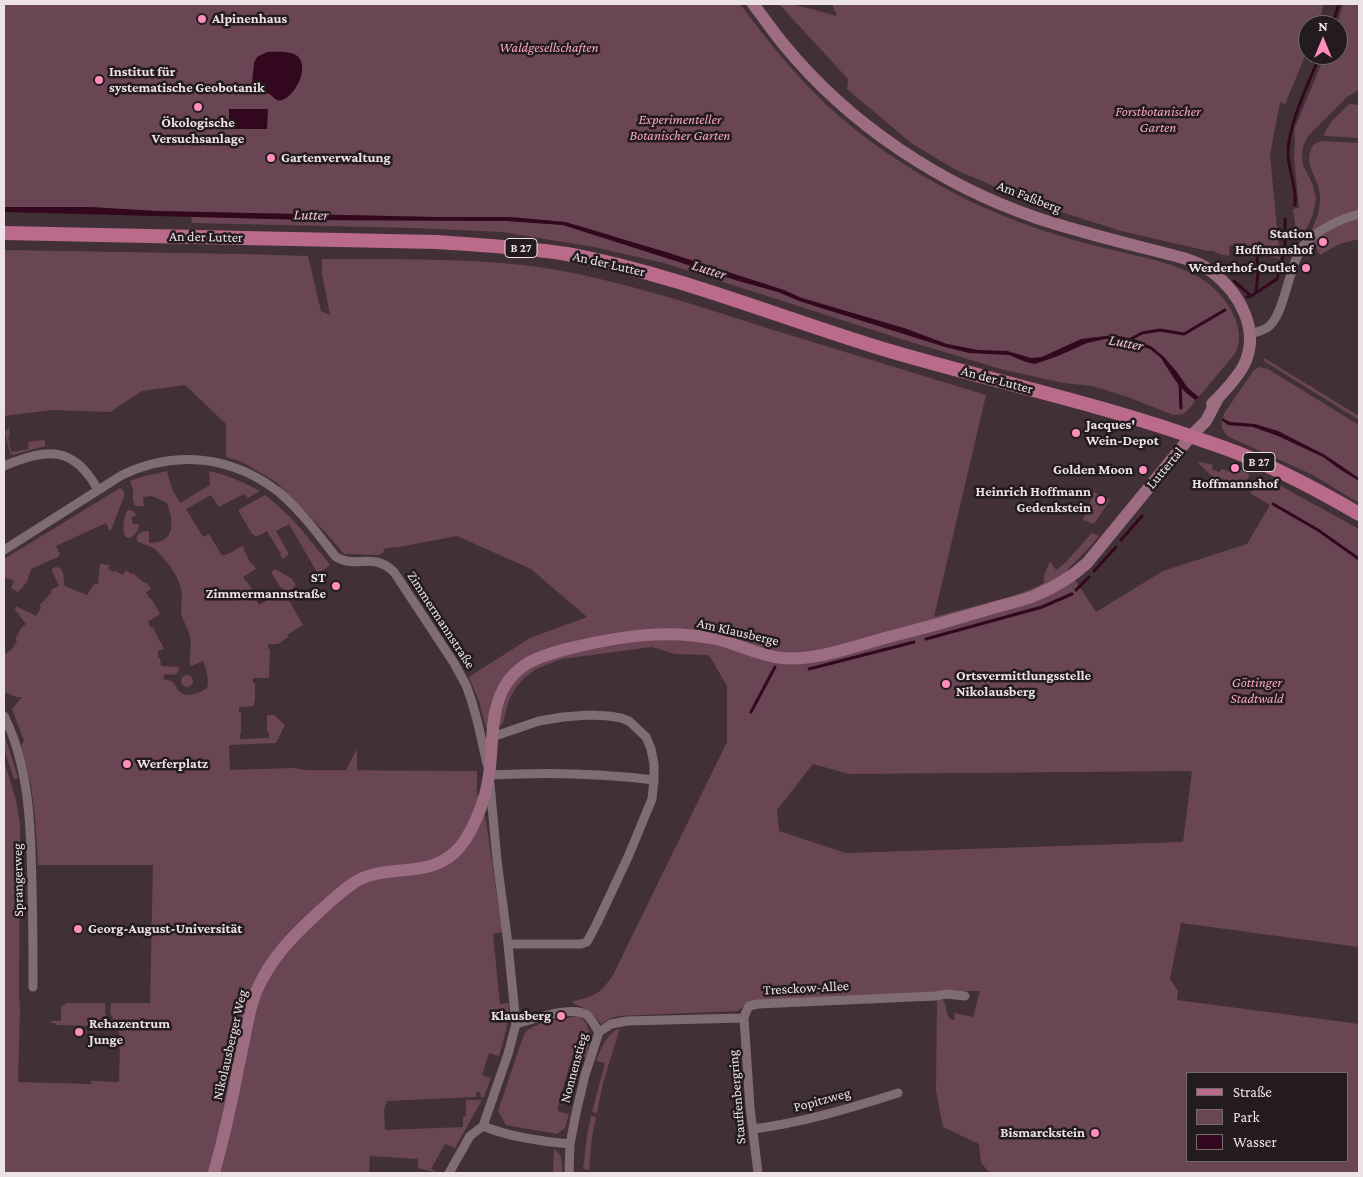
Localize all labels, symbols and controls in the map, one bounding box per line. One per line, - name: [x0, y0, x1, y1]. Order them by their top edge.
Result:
- place label: Alpinenhaus: [212, 11, 287, 27]
- marker: Alpinenhaus: [196, 13, 208, 25]
- north arrow: [1298, 15, 1348, 65]
- text: N: [1318, 18, 1328, 34]
- park label: Waldgesellschaften: [499, 40, 599, 56]
- place label: Institut für systematische Geobotanik: [109, 64, 265, 96]
- marker: Institut für systematische Geobotanik: [93, 74, 105, 86]
- marker: Ökologische Versuchsanlage: [192, 101, 204, 113]
- park label: Forstbotanischer Garten: [1115, 104, 1201, 136]
- park label: Experimenteller Botanischer Garten: [630, 112, 730, 144]
- place label: Ökologische Versuchsanlage: [152, 115, 244, 148]
- place label: Gartenverwaltung: [281, 150, 391, 166]
- marker: Gartenverwaltung: [265, 152, 277, 164]
- street label: Am Faßberg: [994, 177, 1064, 217]
- water label: Lutter: [293, 206, 329, 224]
- place label: Station Hoffmanshof: [1235, 226, 1313, 258]
- street label: An der Lutter: [169, 228, 243, 246]
- marker: Station Hoffmanshof: [1317, 236, 1329, 248]
- road number: B 27: [505, 238, 537, 258]
- street label: An der Lutter: [571, 248, 647, 280]
- water label: Lutter: [690, 256, 728, 284]
- place label: Werderhof-Outlet: [1188, 260, 1296, 276]
- marker: Werderhof-Outlet: [1300, 262, 1312, 274]
- water label: Lutter: [1107, 331, 1145, 355]
- street label: An der Lutter: [959, 362, 1035, 398]
- place label: Jacques' Wein-Depot: [1086, 417, 1159, 450]
- marker: Jacques' Wein-Depot: [1070, 427, 1082, 439]
- street label: Luttertal: [1143, 444, 1187, 492]
- road number: B 27: [1243, 452, 1275, 472]
- place label: Golden Moon: [1053, 462, 1133, 478]
- marker: Hoffmannshof: [1229, 462, 1241, 474]
- marker: Golden Moon: [1137, 464, 1149, 476]
- place label: Hoffmannshof: [1192, 476, 1278, 492]
- place label: Heinrich Hoffmann Gedenkstein: [976, 484, 1091, 516]
- marker: Heinrich Hoffmann Gedenkstein: [1095, 494, 1107, 506]
- street label: Zimmermannstraße: [403, 568, 479, 672]
- place label: ST Zimmermannstraße: [206, 570, 326, 602]
- marker: ST Zimmermannstraße: [330, 580, 342, 592]
- street label: Am Klausberge: [695, 614, 781, 650]
- place label: Ortsvermittlungsstelle Nikolausberg: [956, 668, 1091, 700]
- park label: Göttinger Stadtwald: [1230, 675, 1284, 708]
- marker: Ortsvermittlungsstelle Nikolausberg: [940, 678, 952, 690]
- place label: Werferplatz: [137, 756, 208, 772]
- marker: Werferplatz: [121, 758, 133, 770]
- street label: Sprangerweg: [9, 843, 27, 917]
- place label: Georg-August-Universität: [88, 921, 242, 937]
- marker: Georg-August-Universität: [72, 923, 84, 935]
- street label: Tresckow-Allee: [763, 977, 849, 999]
- street label: Nikolausberger Weg: [209, 988, 251, 1102]
- place label: Klausberg: [491, 1008, 551, 1024]
- marker: Klausberg: [555, 1010, 567, 1022]
- place label: Rehazentrum Junge: [89, 1016, 170, 1048]
- marker: Rehazentrum Junge: [73, 1026, 85, 1038]
- street label: Nonnenstieg: [557, 1031, 591, 1105]
- street label: Stauffenbergring: [725, 1049, 749, 1145]
- legend: [1186, 1072, 1348, 1162]
- street label: Popitzweg: [792, 1084, 852, 1116]
- text: Straße: [1233, 1084, 1272, 1100]
- text: Park: [1233, 1109, 1260, 1125]
- place label: Bismarckstein: [1000, 1125, 1085, 1141]
- marker: Bismarckstein: [1089, 1127, 1101, 1139]
- text: Wasser: [1233, 1134, 1277, 1150]

